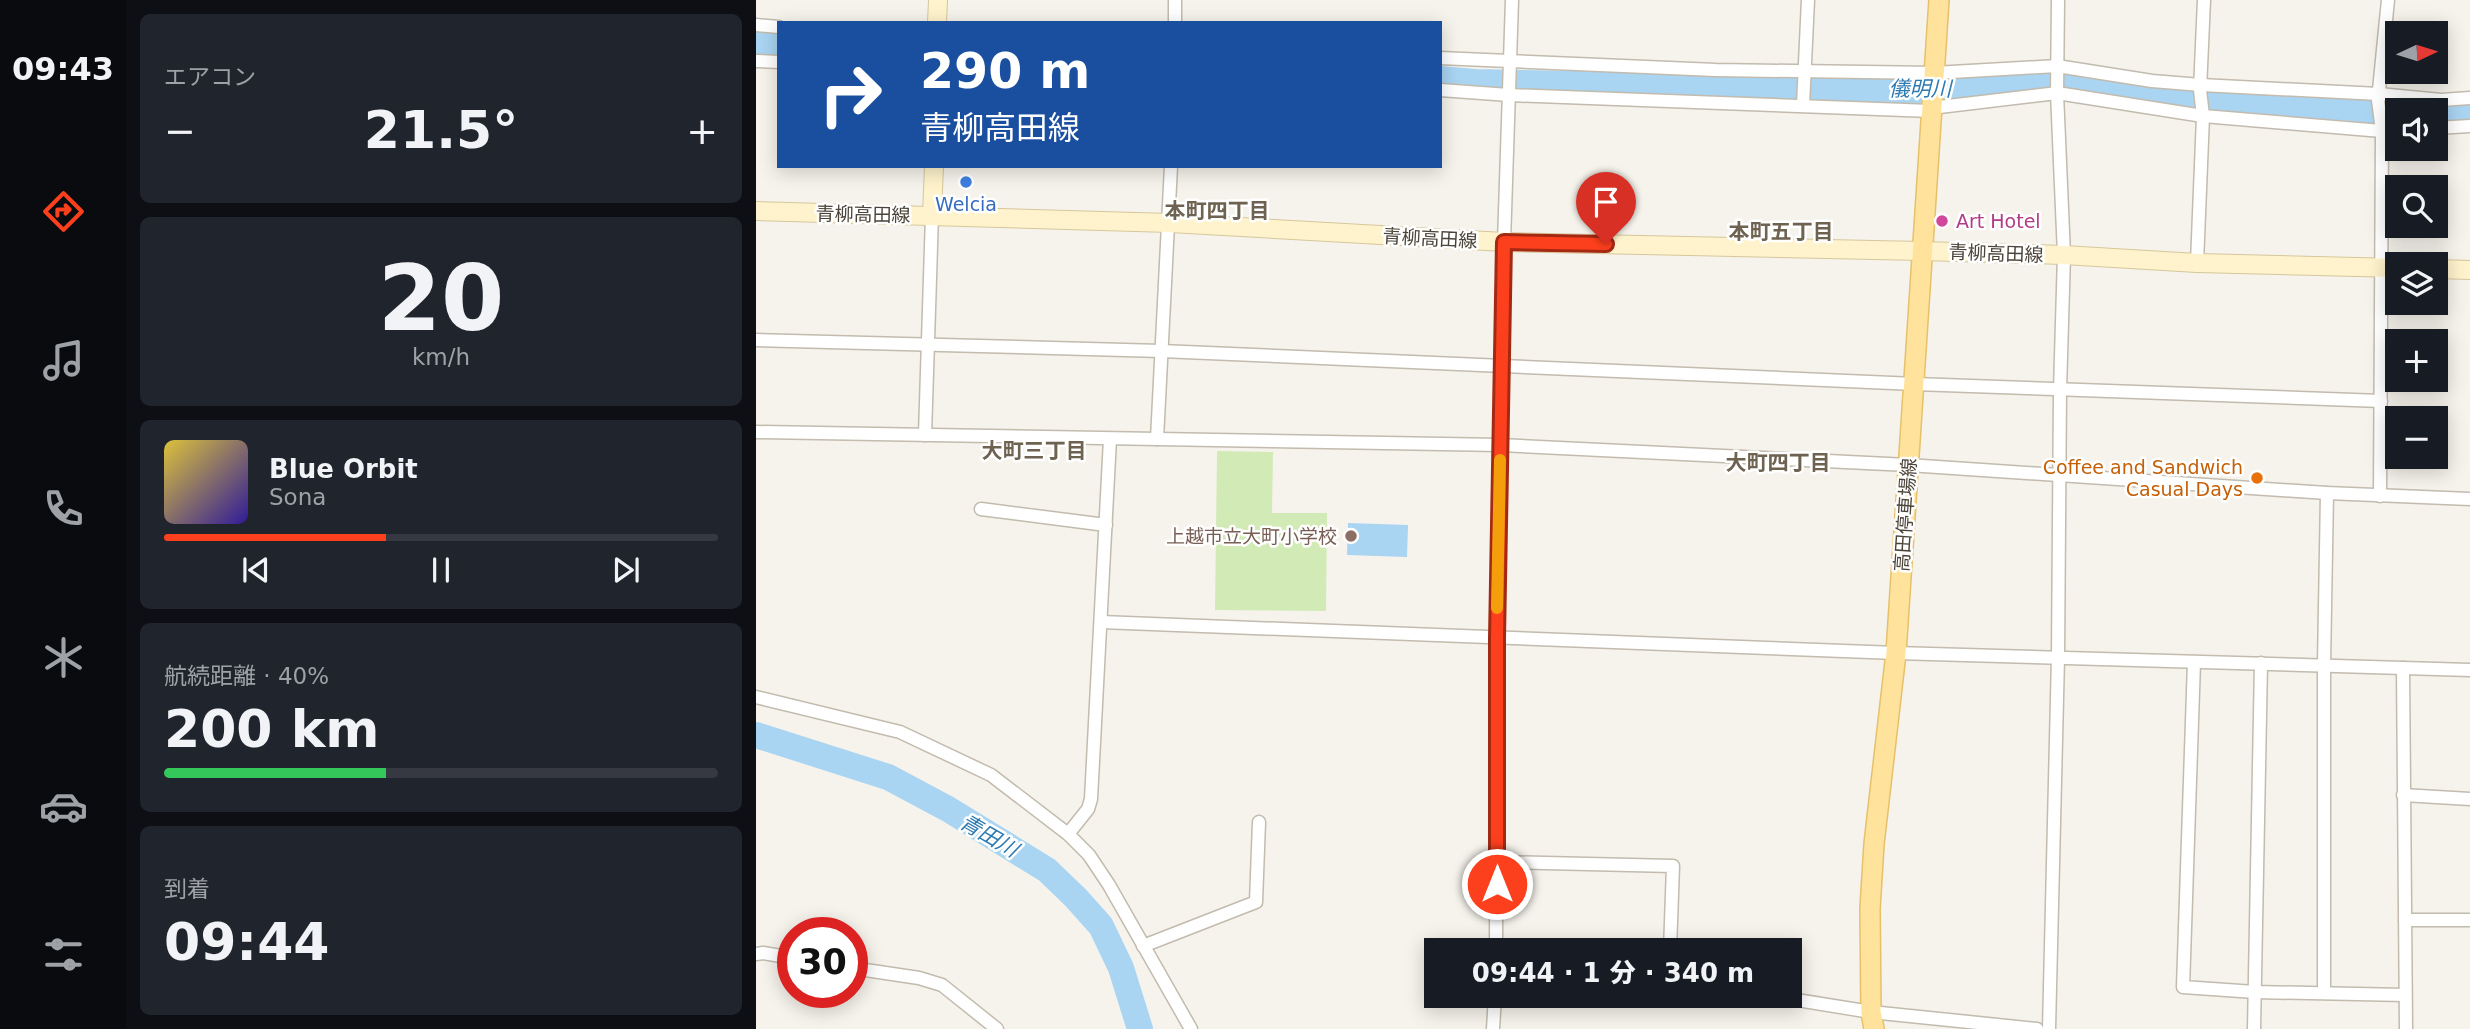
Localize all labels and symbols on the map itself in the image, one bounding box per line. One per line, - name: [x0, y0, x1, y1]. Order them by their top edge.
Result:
- north arrow: [2385, 21, 2448, 84]
- water label: 儀明川: [1889, 77, 1953, 101]
- pin: [1576, 172, 1636, 244]
- marker: Welcia: [958, 174, 974, 190]
- place label: Welcia: [935, 193, 997, 215]
- district label: 本町四丁目: [1165, 199, 1270, 223]
- street label: 青柳高田線: [815, 202, 911, 226]
- place label: Art Hotel: [1956, 210, 2041, 232]
- marker: Art Hotel: [1934, 213, 1950, 229]
- district label: 本町五丁目: [1729, 220, 1834, 244]
- street label: 青柳高田線: [1382, 225, 1478, 251]
- street label: 青柳高田線: [1948, 240, 2044, 266]
- district label: 大町三丁目: [982, 439, 1087, 463]
- district label: 大町四丁目: [1726, 451, 1831, 475]
- place label: Coffee and Sandwich Casual Days: [2043, 456, 2243, 500]
- street label: 高田停車場線: [1890, 457, 1920, 573]
- marker: Coffee and Sandwich Casual Days: [2249, 470, 2265, 486]
- place label: 上越市立大町小学校: [1166, 525, 1337, 547]
- marker: 上越市立大町小学校: [1343, 528, 1359, 544]
- water label: 青田川: [956, 810, 1024, 863]
- position arrow: [1460, 847, 1534, 921]
- speed limit sign: 30: [777, 917, 868, 1008]

